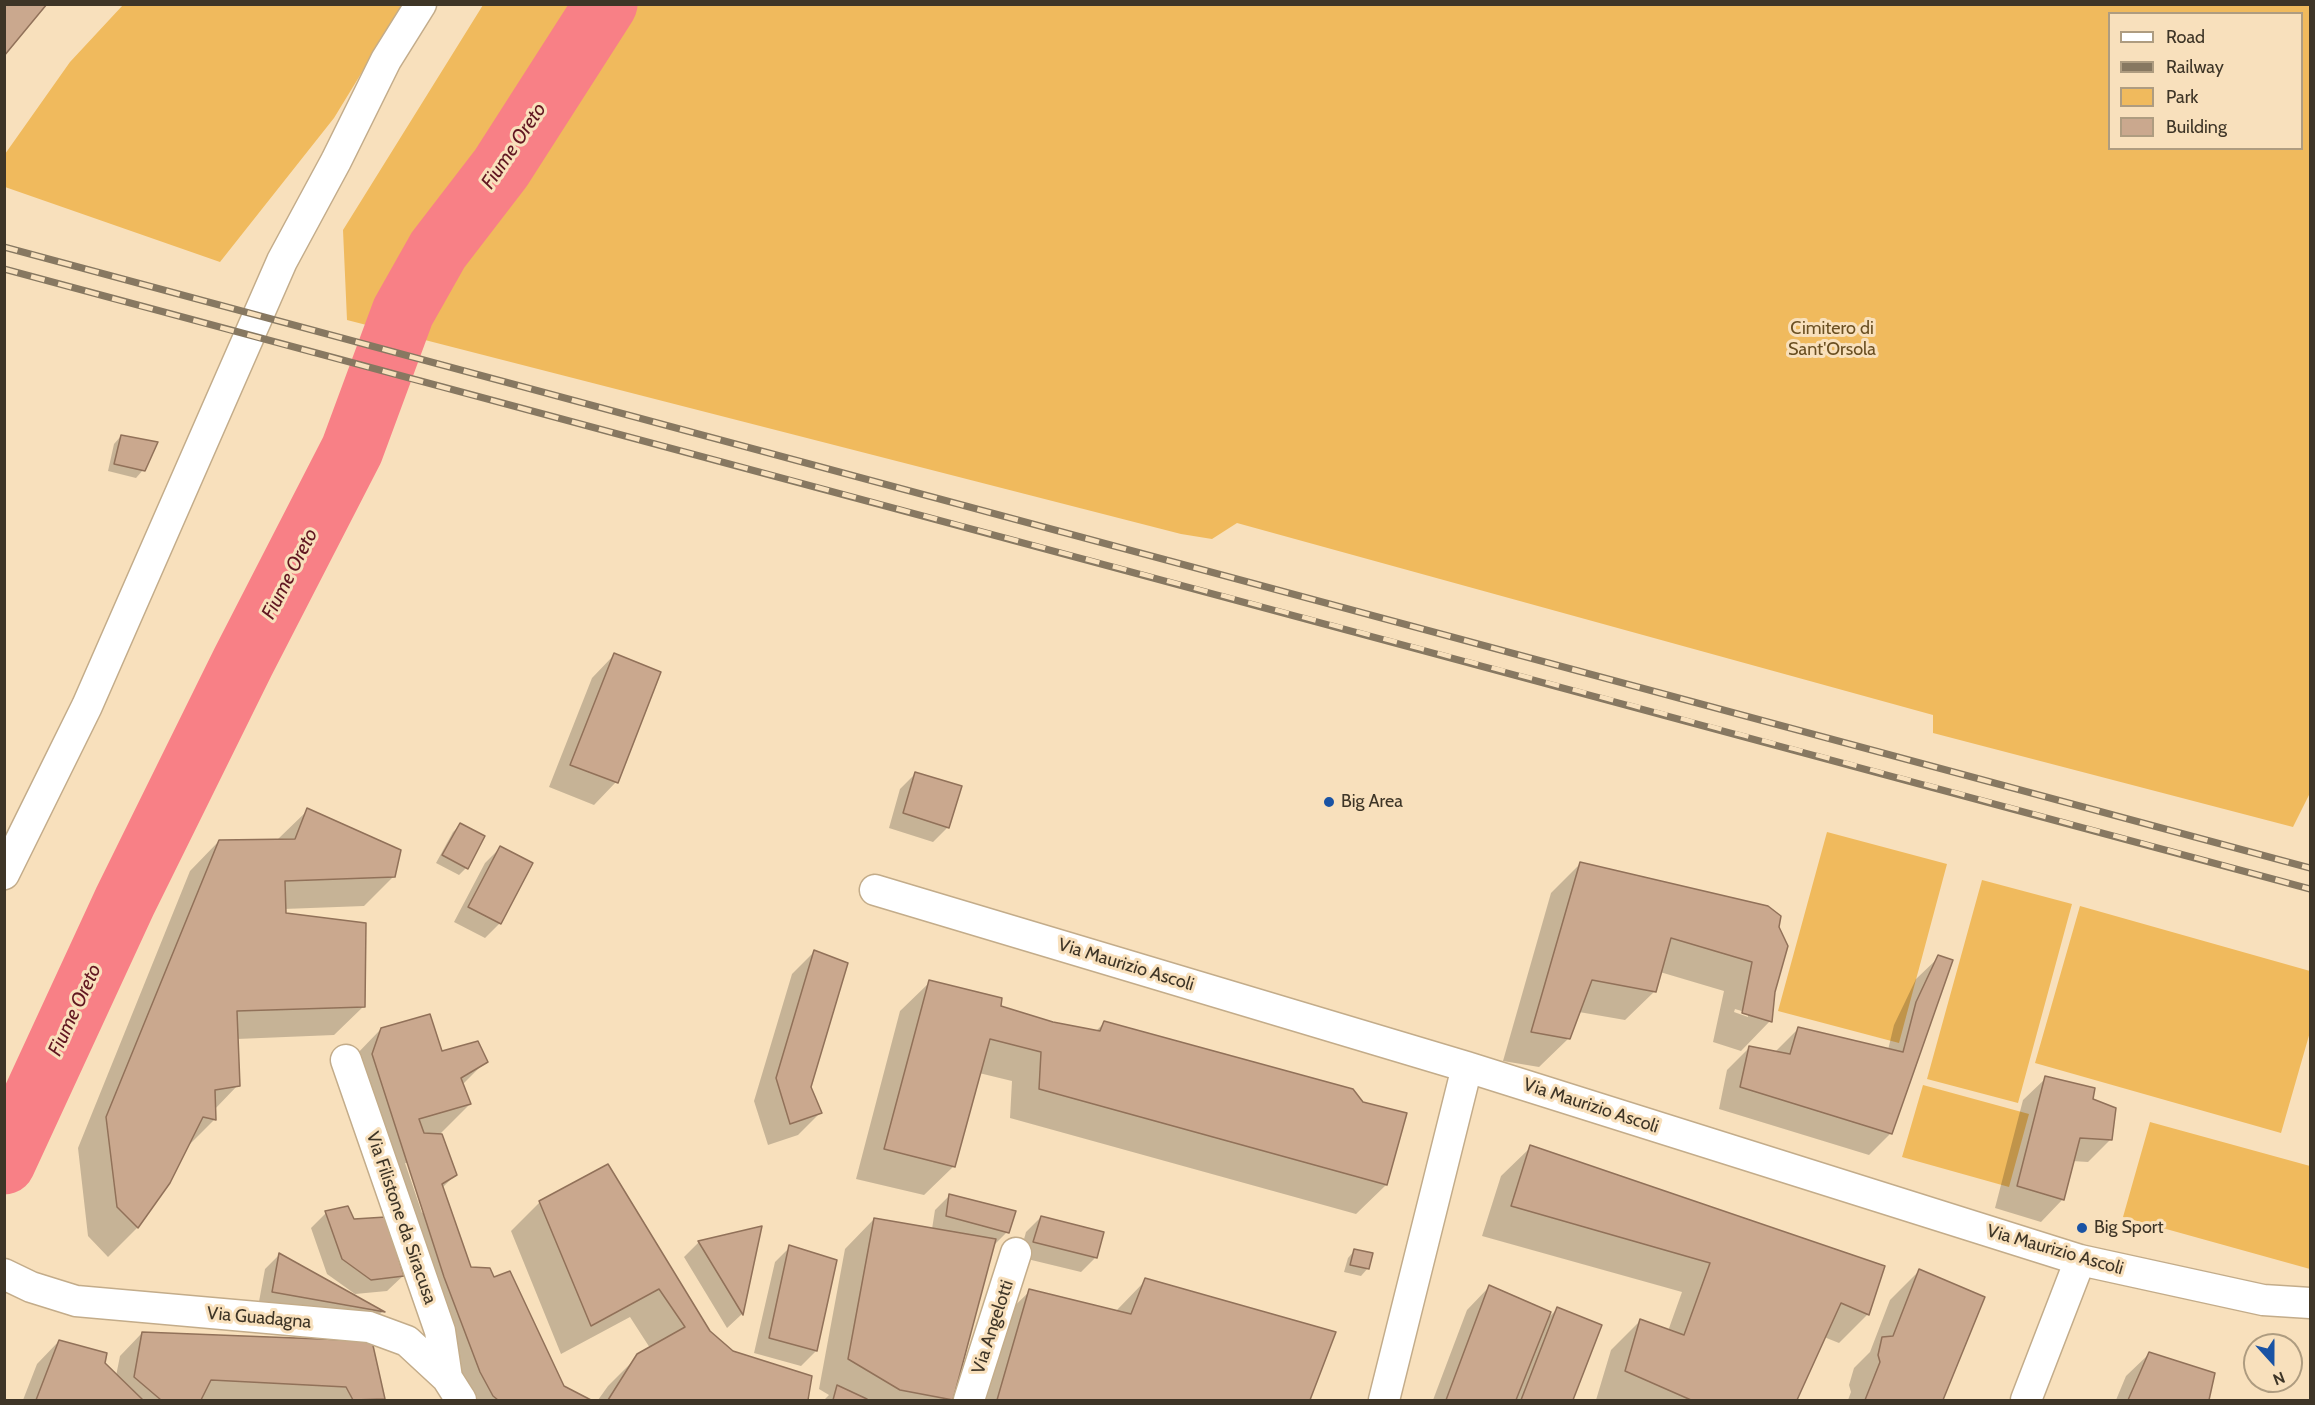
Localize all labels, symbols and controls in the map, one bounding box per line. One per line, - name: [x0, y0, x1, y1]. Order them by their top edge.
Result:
- legend: [2108, 12, 2303, 150]
- text: Road: [2166, 26, 2205, 48]
- text: Railway: [2166, 56, 2224, 78]
- text: Park: [2166, 86, 2198, 108]
- water label: Fiume Oreto: [476, 98, 552, 194]
- text: Building: [2166, 116, 2227, 138]
- park label: Cimitero di Sant'Orsola: [1788, 318, 1876, 360]
- water label: Fiume Oreto: [257, 525, 323, 623]
- place label: Big Area: [1341, 791, 1403, 813]
- marker: Big Area: [1322, 795, 1336, 809]
- street label: Via Maurizio Ascoli: [1055, 934, 1197, 996]
- water label: Fiume Oreto: [43, 960, 107, 1060]
- street label: Via Maurizio Ascoli: [1521, 1074, 1661, 1138]
- street label: Via Filistone da Siracusa: [361, 1129, 441, 1307]
- place label: Big Sport: [2094, 1217, 2164, 1239]
- street label: Via Maurizio Ascoli: [1984, 1220, 2126, 1280]
- marker: Big Sport: [2075, 1221, 2089, 1235]
- street label: Via Angelotti: [968, 1277, 1018, 1377]
- street label: Via Guadagna: [206, 1303, 312, 1333]
- north arrow: [2243, 1333, 2303, 1393]
- text: N: [2270, 1368, 2288, 1389]

